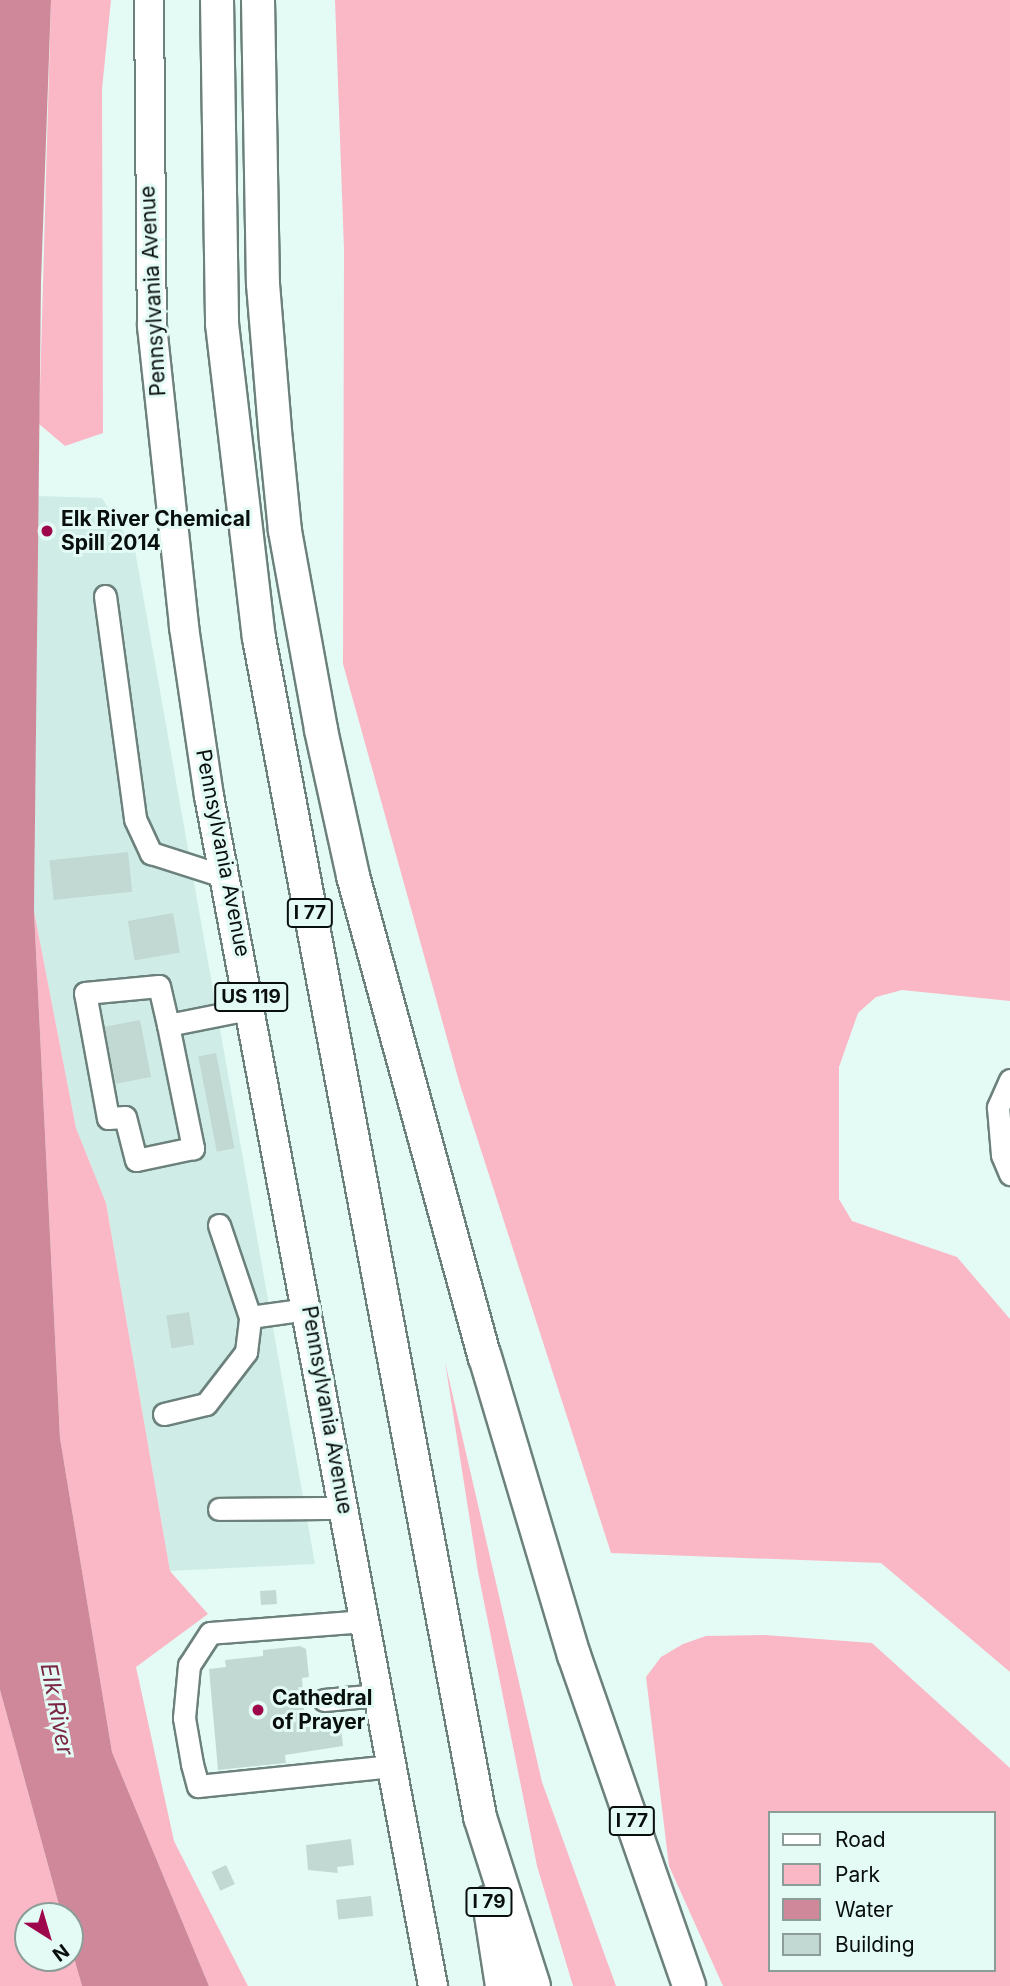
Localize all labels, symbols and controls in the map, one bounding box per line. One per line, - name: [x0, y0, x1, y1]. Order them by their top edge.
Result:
- street label: Pennsylvania Avenue: [135, 185, 171, 397]
- place label: Elk River Chemical Spill 2014: [61, 506, 251, 556]
- marker: Elk River Chemical Spill 2014: [39, 523, 55, 539]
- street label: Pennsylvania Avenue: [191, 747, 255, 959]
- road number: I 77: [286, 897, 334, 928]
- road number: US 119: [212, 981, 290, 1012]
- street label: Pennsylvania Avenue: [296, 1304, 358, 1516]
- water label: Elk River: [35, 1661, 79, 1757]
- place label: Cathedral of Prayer: [272, 1685, 372, 1735]
- marker: Cathedral of Prayer: [250, 1702, 266, 1718]
- road number: I 77: [608, 1806, 656, 1837]
- legend: [768, 1811, 996, 1972]
- text: Road: [835, 1827, 886, 1852]
- text: Park: [835, 1862, 880, 1887]
- road number: I 79: [464, 1886, 514, 1918]
- text: Water: [835, 1897, 893, 1922]
- north arrow: [14, 1902, 84, 1972]
- text: Building: [835, 1932, 915, 1957]
- text: N: [48, 1939, 73, 1966]

